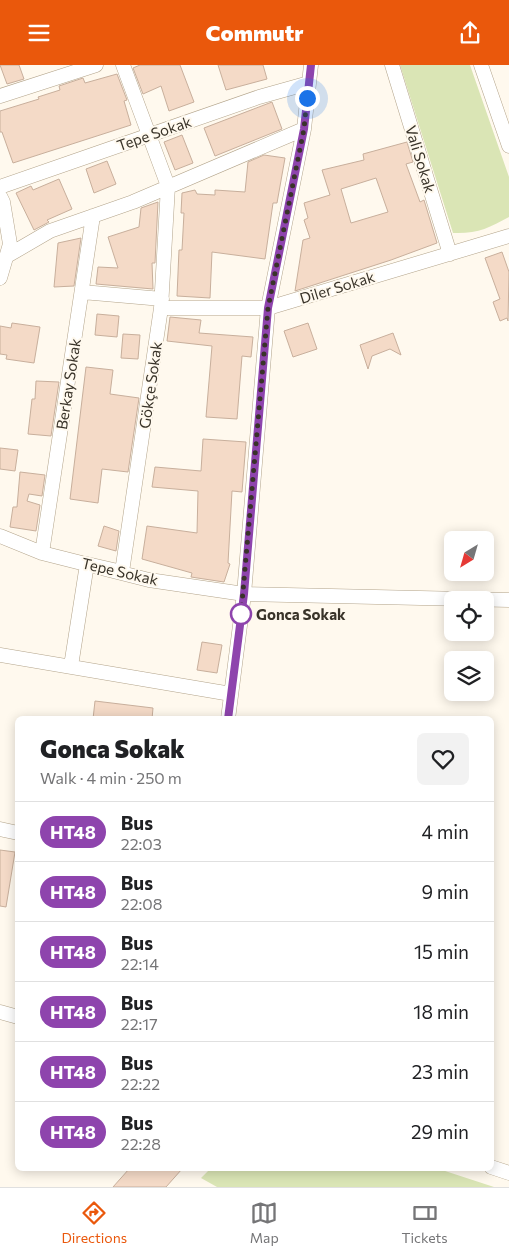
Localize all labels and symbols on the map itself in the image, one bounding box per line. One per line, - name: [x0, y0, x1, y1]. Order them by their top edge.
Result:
- your location: [295, 86, 320, 111]
- street label: Tepe Sokak: [114, 112, 194, 154]
- street label: Vali Sokak: [402, 123, 440, 195]
- street label: Diler Sokak: [297, 267, 377, 307]
- street label: Berkay Sokak: [52, 337, 84, 431]
- street label: Gökçe Sokak: [135, 340, 165, 430]
- north arrow: [444, 531, 494, 581]
- street label: Tepe Sokak: [80, 553, 160, 589]
- marker: Gonca Sokak: [230, 603, 252, 625]
- place label: Gonca Sokak: [256, 605, 346, 623]

